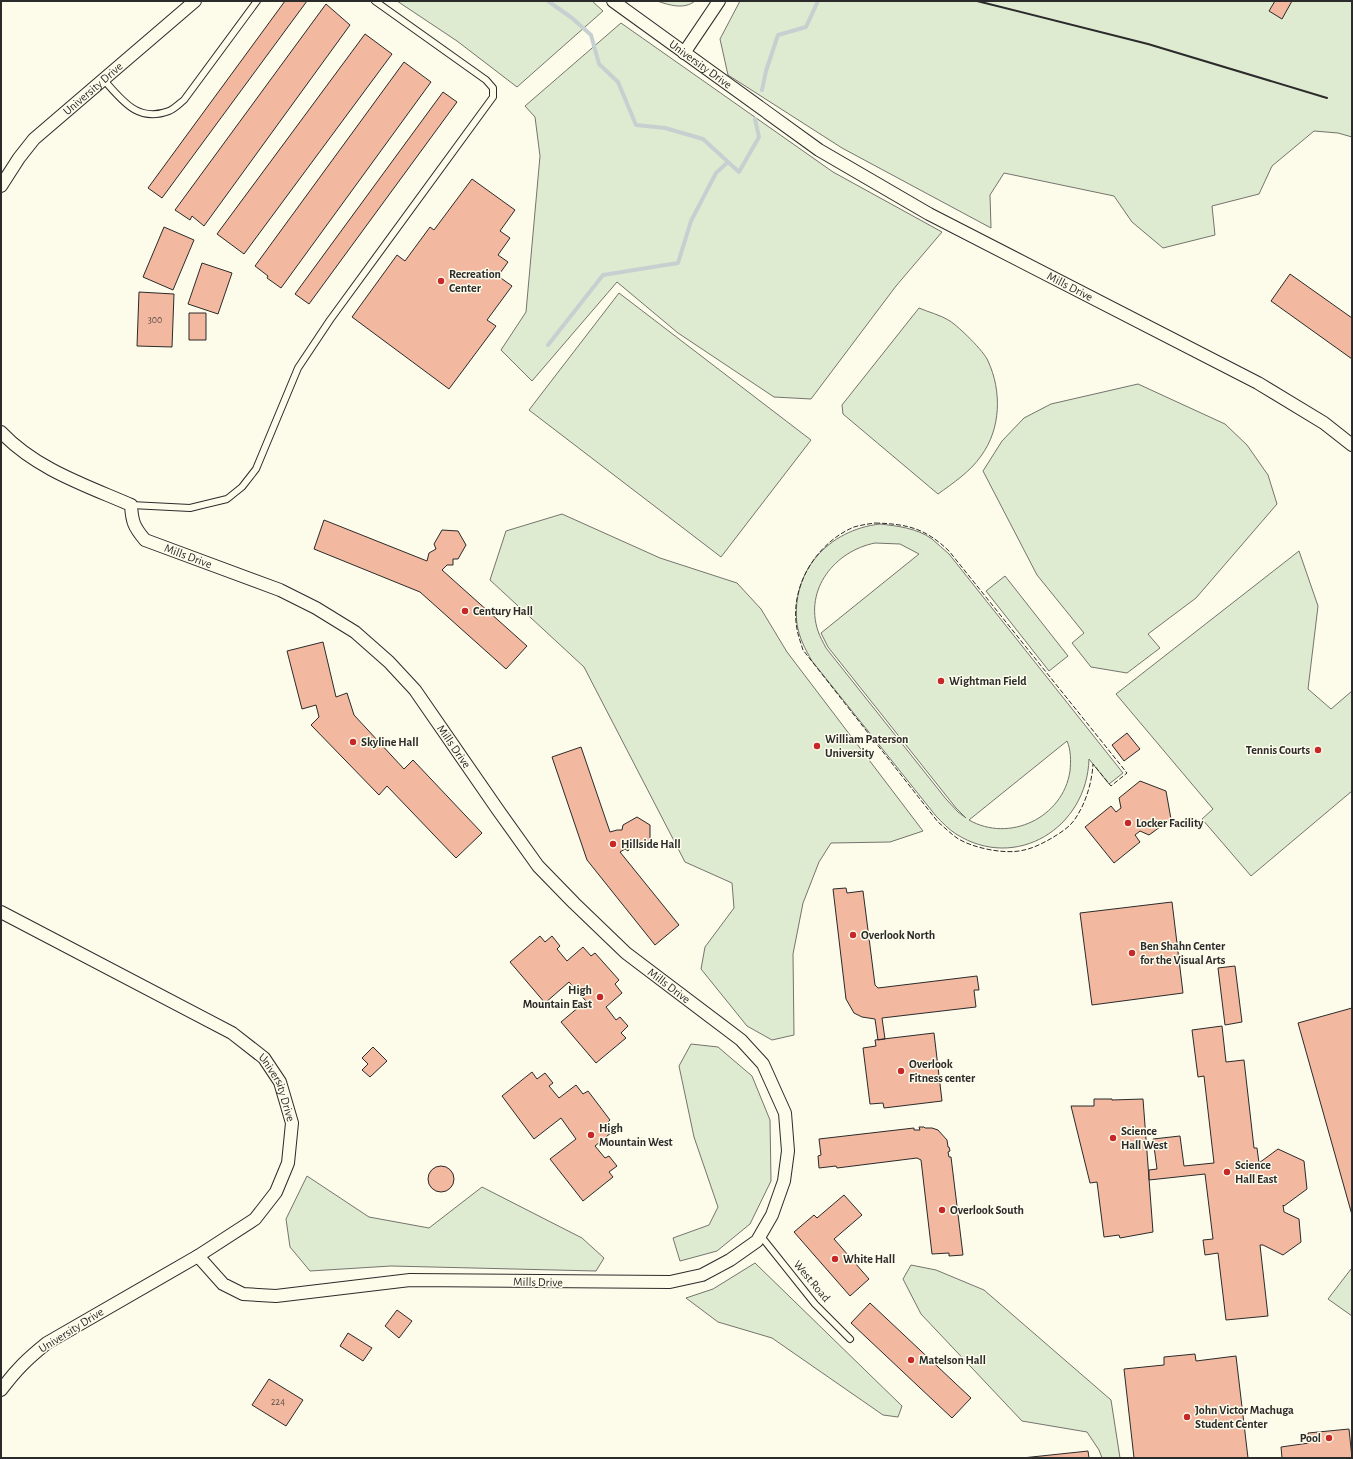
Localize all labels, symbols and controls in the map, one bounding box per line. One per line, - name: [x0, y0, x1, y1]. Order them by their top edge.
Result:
- street label: University Drive: [667, 38, 734, 91]
- street label: University Drive: [61, 60, 125, 117]
- place label: Recreation Center: [449, 268, 501, 294]
- street label: Mills Drive: [1045, 270, 1095, 303]
- marker: Recreation Center: [436, 276, 446, 286]
- house number: 300: [148, 315, 162, 325]
- street label: Mills Drive: [163, 542, 214, 570]
- place label: Century Hall: [473, 605, 533, 618]
- marker: Century Hall: [460, 606, 470, 616]
- place label: Wightman Field: [949, 675, 1027, 687]
- marker: Wightman Field: [936, 676, 946, 686]
- street label: Mills Drive: [435, 722, 473, 770]
- place label: William Paterson University: [825, 733, 908, 760]
- place label: Skyline Hall: [361, 736, 419, 749]
- marker: Skyline Hall: [348, 737, 358, 747]
- marker: William Paterson University: [812, 741, 822, 751]
- place label: Tennis Courts: [1246, 744, 1310, 756]
- marker: Tennis Courts: [1313, 745, 1323, 755]
- place label: Locker Facility: [1136, 817, 1204, 830]
- marker: Locker Facility: [1123, 818, 1133, 828]
- place label: Hillside Hall: [621, 838, 681, 850]
- marker: Hillside Hall: [608, 839, 618, 849]
- place label: Overlook North: [861, 929, 935, 941]
- marker: Overlook North: [848, 930, 858, 940]
- place label: Ben Shahn Center for the Visual Arts: [1140, 940, 1226, 966]
- marker: Ben Shahn Center for the Visual Arts: [1127, 948, 1137, 958]
- street label: Mills Drive: [646, 966, 693, 1005]
- place label: High Mountain East: [523, 984, 592, 1010]
- marker: High Mountain East: [595, 992, 605, 1002]
- street label: University Drive: [257, 1051, 297, 1123]
- place label: Overlook Fitness center: [909, 1058, 976, 1084]
- marker: Overlook Fitness center: [896, 1066, 906, 1076]
- place label: High Mountain West: [599, 1122, 673, 1148]
- place label: Science Hall West: [1121, 1125, 1168, 1151]
- marker: High Mountain West: [586, 1130, 596, 1140]
- marker: Science Hall West: [1108, 1133, 1118, 1143]
- place label: Science Hall East: [1235, 1159, 1277, 1185]
- marker: Science Hall East: [1222, 1167, 1232, 1177]
- place label: Overlook South: [950, 1204, 1024, 1216]
- marker: Overlook South: [937, 1205, 947, 1215]
- place label: White Hall: [843, 1253, 895, 1265]
- marker: White Hall: [830, 1254, 840, 1264]
- street label: West Road: [791, 1258, 833, 1304]
- street label: Mills Drive: [513, 1276, 563, 1288]
- street label: University Drive: [36, 1305, 106, 1356]
- place label: Matelson Hall: [919, 1354, 986, 1366]
- marker: Matelson Hall: [906, 1355, 916, 1365]
- house number: 224: [271, 1397, 285, 1407]
- place label: John Victor Machuga Student Center: [1195, 1404, 1294, 1430]
- marker: John Victor Machuga Student Center: [1182, 1412, 1192, 1422]
- place label: Pool: [1300, 1432, 1321, 1444]
- marker: Pool: [1324, 1433, 1334, 1443]

